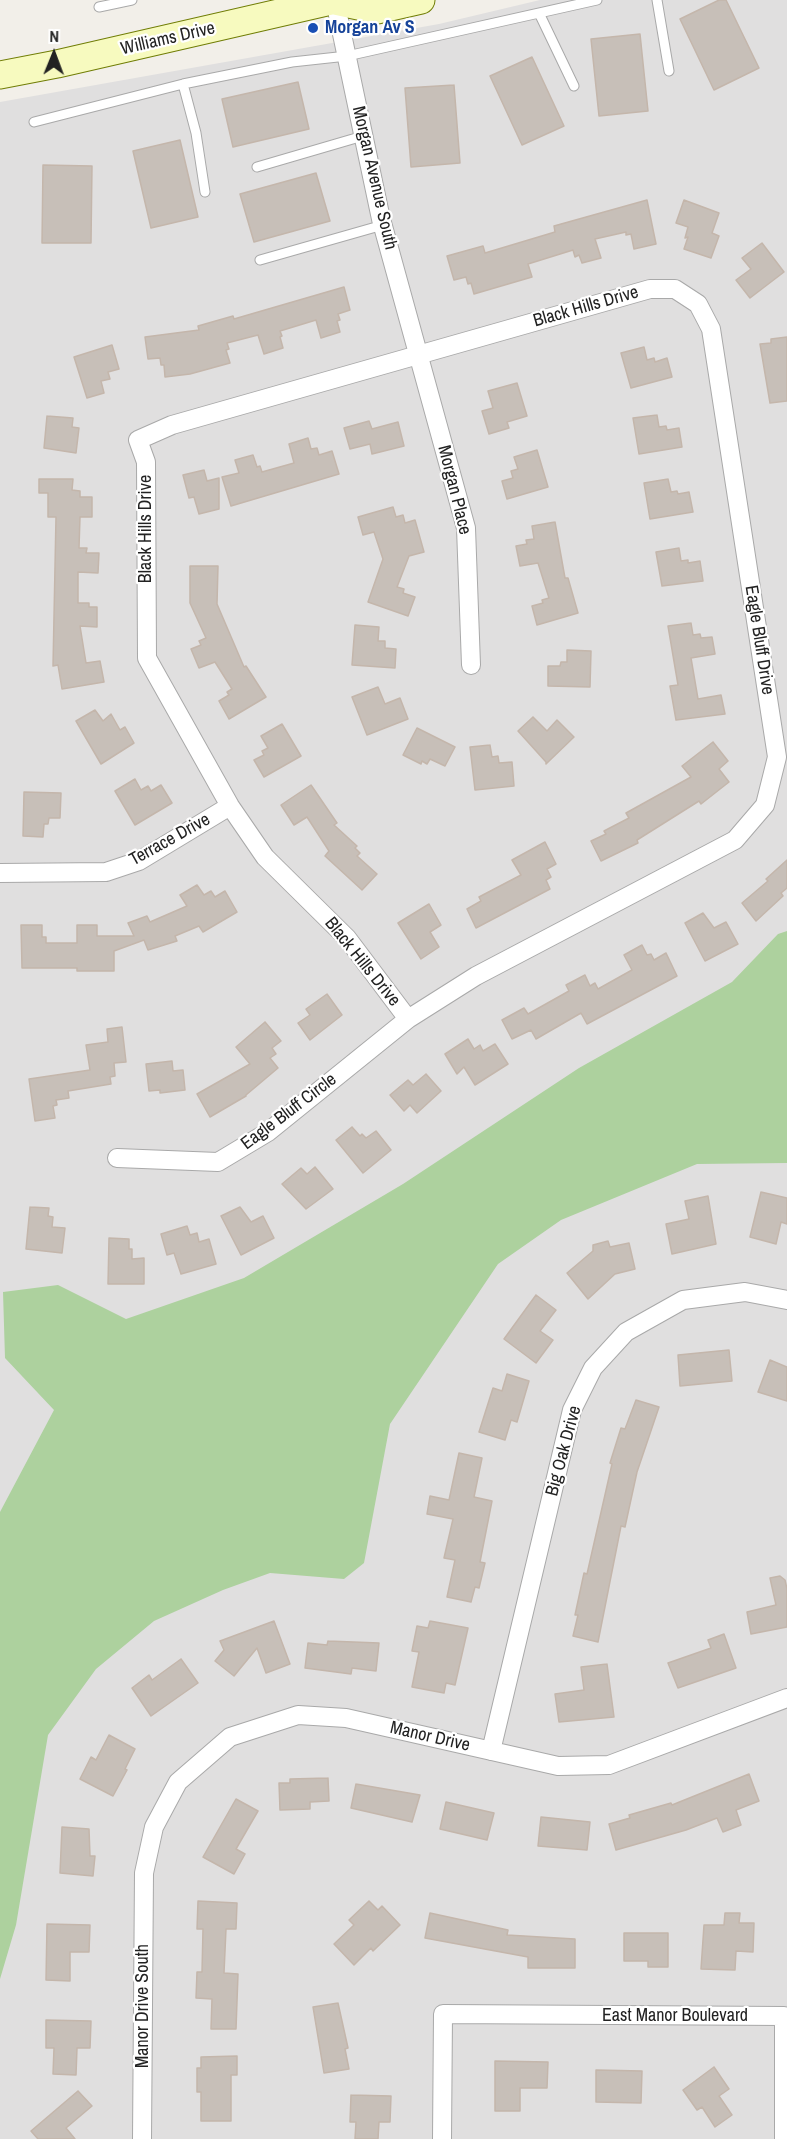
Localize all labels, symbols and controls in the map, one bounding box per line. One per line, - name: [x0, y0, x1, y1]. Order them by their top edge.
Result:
- place label: Morgan Av S: [325, 17, 415, 39]
- street label: Williams Drive: [119, 18, 217, 60]
- marker: Morgan Av S: [306, 21, 320, 35]
- north arrow: [24, 24, 84, 84]
- text: N: [49, 25, 59, 47]
- street label: Morgan Avenue South: [347, 104, 401, 252]
- street label: Black Hills Drive: [531, 282, 641, 332]
- street label: Morgan Place: [433, 443, 475, 537]
- street label: Black Hills Drive: [135, 475, 157, 583]
- street label: Eagle Bluff Drive: [740, 584, 778, 696]
- street label: Terrace Drive: [126, 809, 214, 871]
- street label: Black Hills Drive: [320, 913, 404, 1011]
- street label: Eagle Bluff Circle: [237, 1069, 341, 1155]
- street label: Big Oak Drive: [542, 1403, 586, 1499]
- street label: Manor Drive: [388, 1717, 472, 1757]
- street label: Manor Drive South: [132, 1944, 154, 2068]
- street label: East Manor Boulevard: [602, 2005, 748, 2027]

